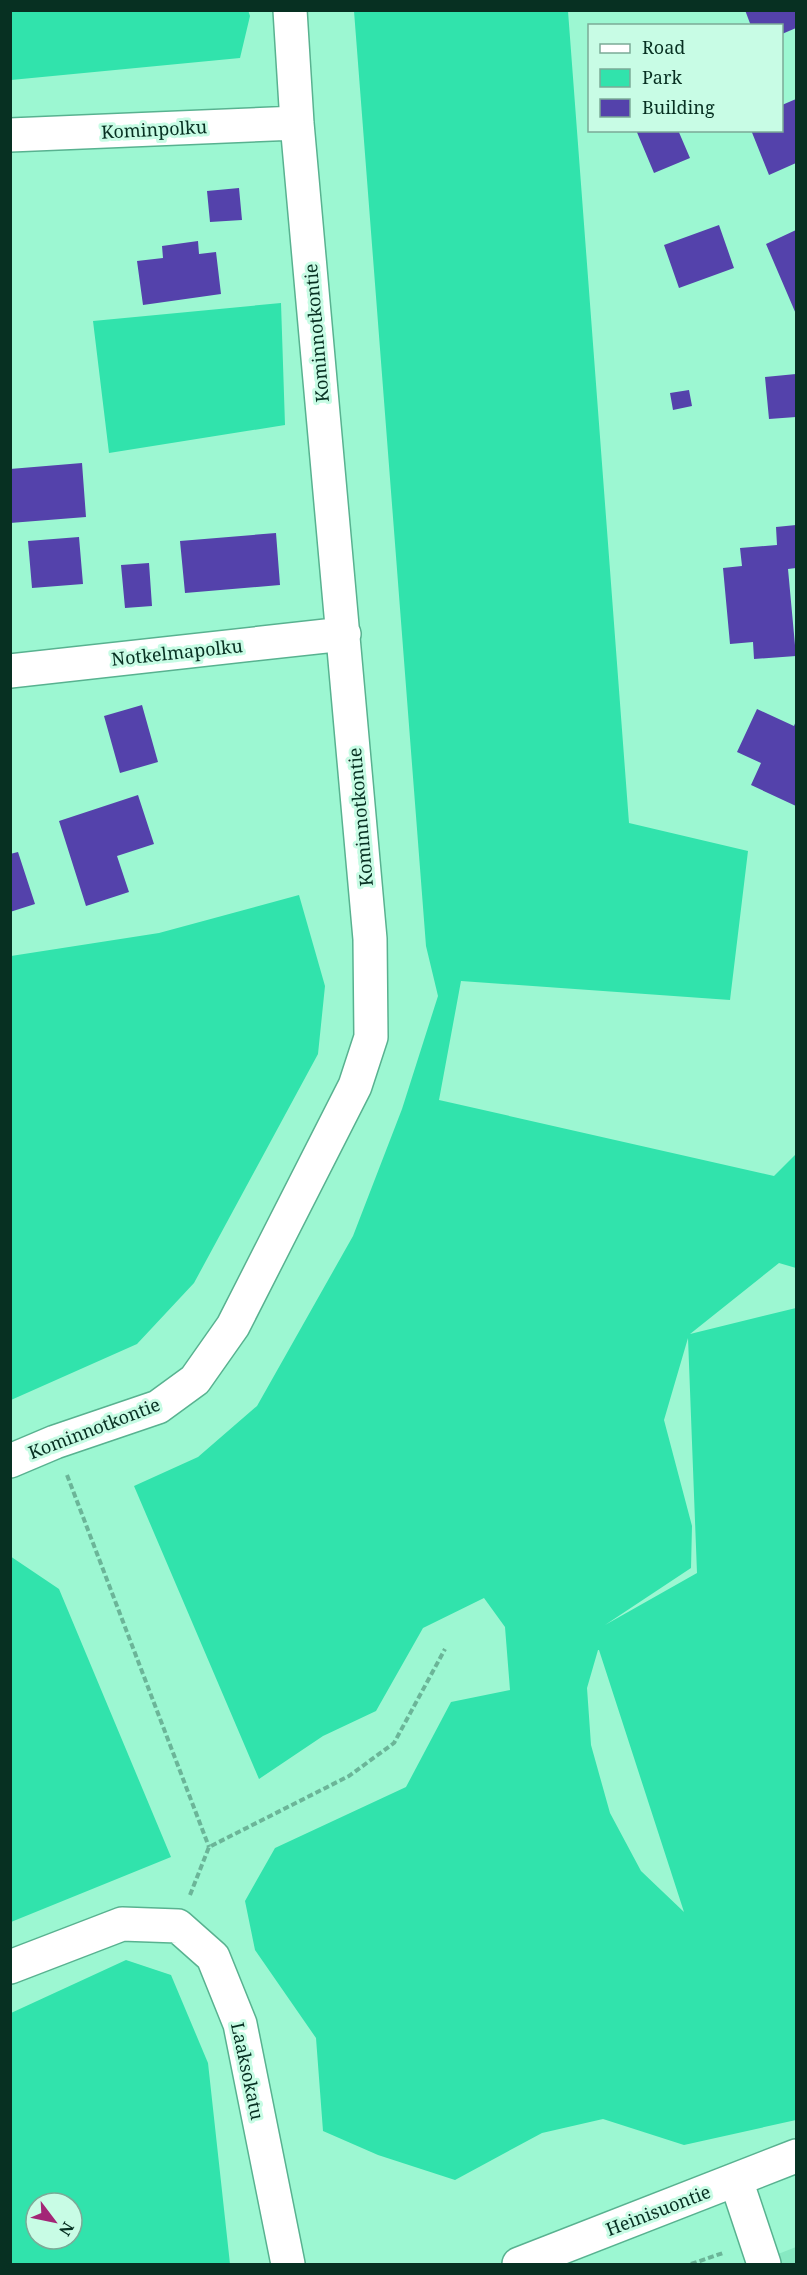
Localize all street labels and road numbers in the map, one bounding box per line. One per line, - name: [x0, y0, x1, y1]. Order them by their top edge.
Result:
- street label: Kominpolku: [100, 114, 208, 144]
- street label: Kominnotkontie: [298, 263, 334, 403]
- street label: Notkelmapolku: [110, 633, 244, 671]
- street label: Kominnotkontie: [342, 747, 378, 887]
- street label: Kominnotkontie: [25, 1392, 163, 1464]
- street label: Laaksokatu: [226, 2020, 270, 2122]
- street label: Heinisuontie: [602, 2179, 714, 2241]

